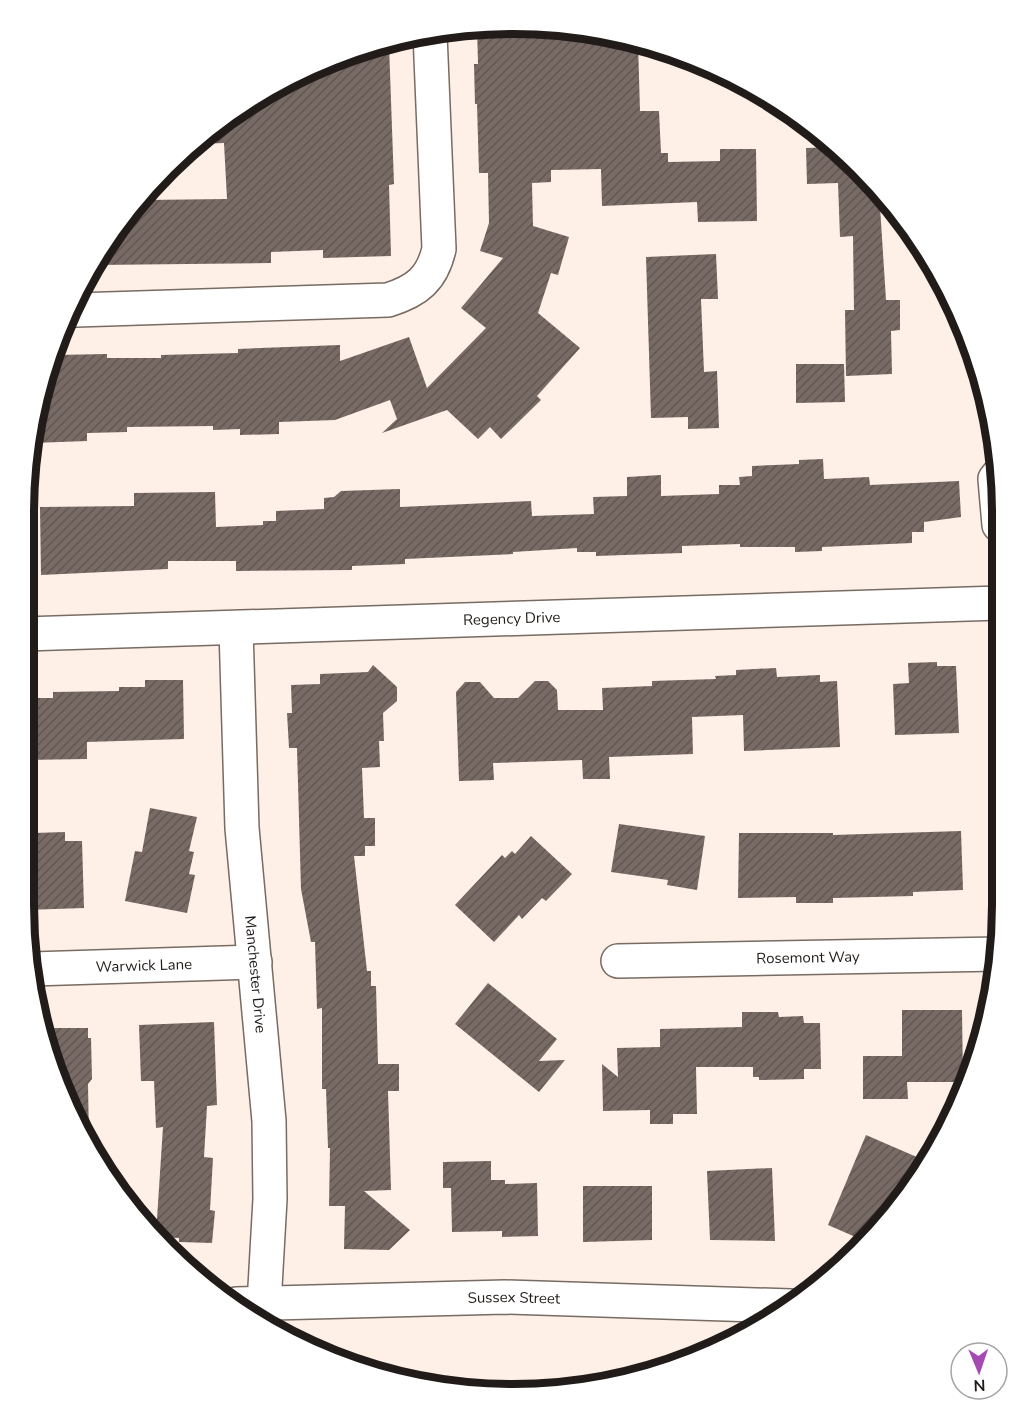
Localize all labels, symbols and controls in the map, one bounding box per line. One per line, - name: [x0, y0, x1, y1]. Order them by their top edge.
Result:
- street label: Regency Drive: [463, 607, 561, 630]
- street label: Manchester Drive: [240, 915, 271, 1034]
- street label: Rosemont Way: [756, 947, 860, 968]
- street label: Warwick Lane: [95, 954, 193, 977]
- street label: Sussex Street: [467, 1287, 561, 1309]
- north arrow: [949, 1341, 1009, 1401]
- text: N: [973, 1374, 986, 1396]

